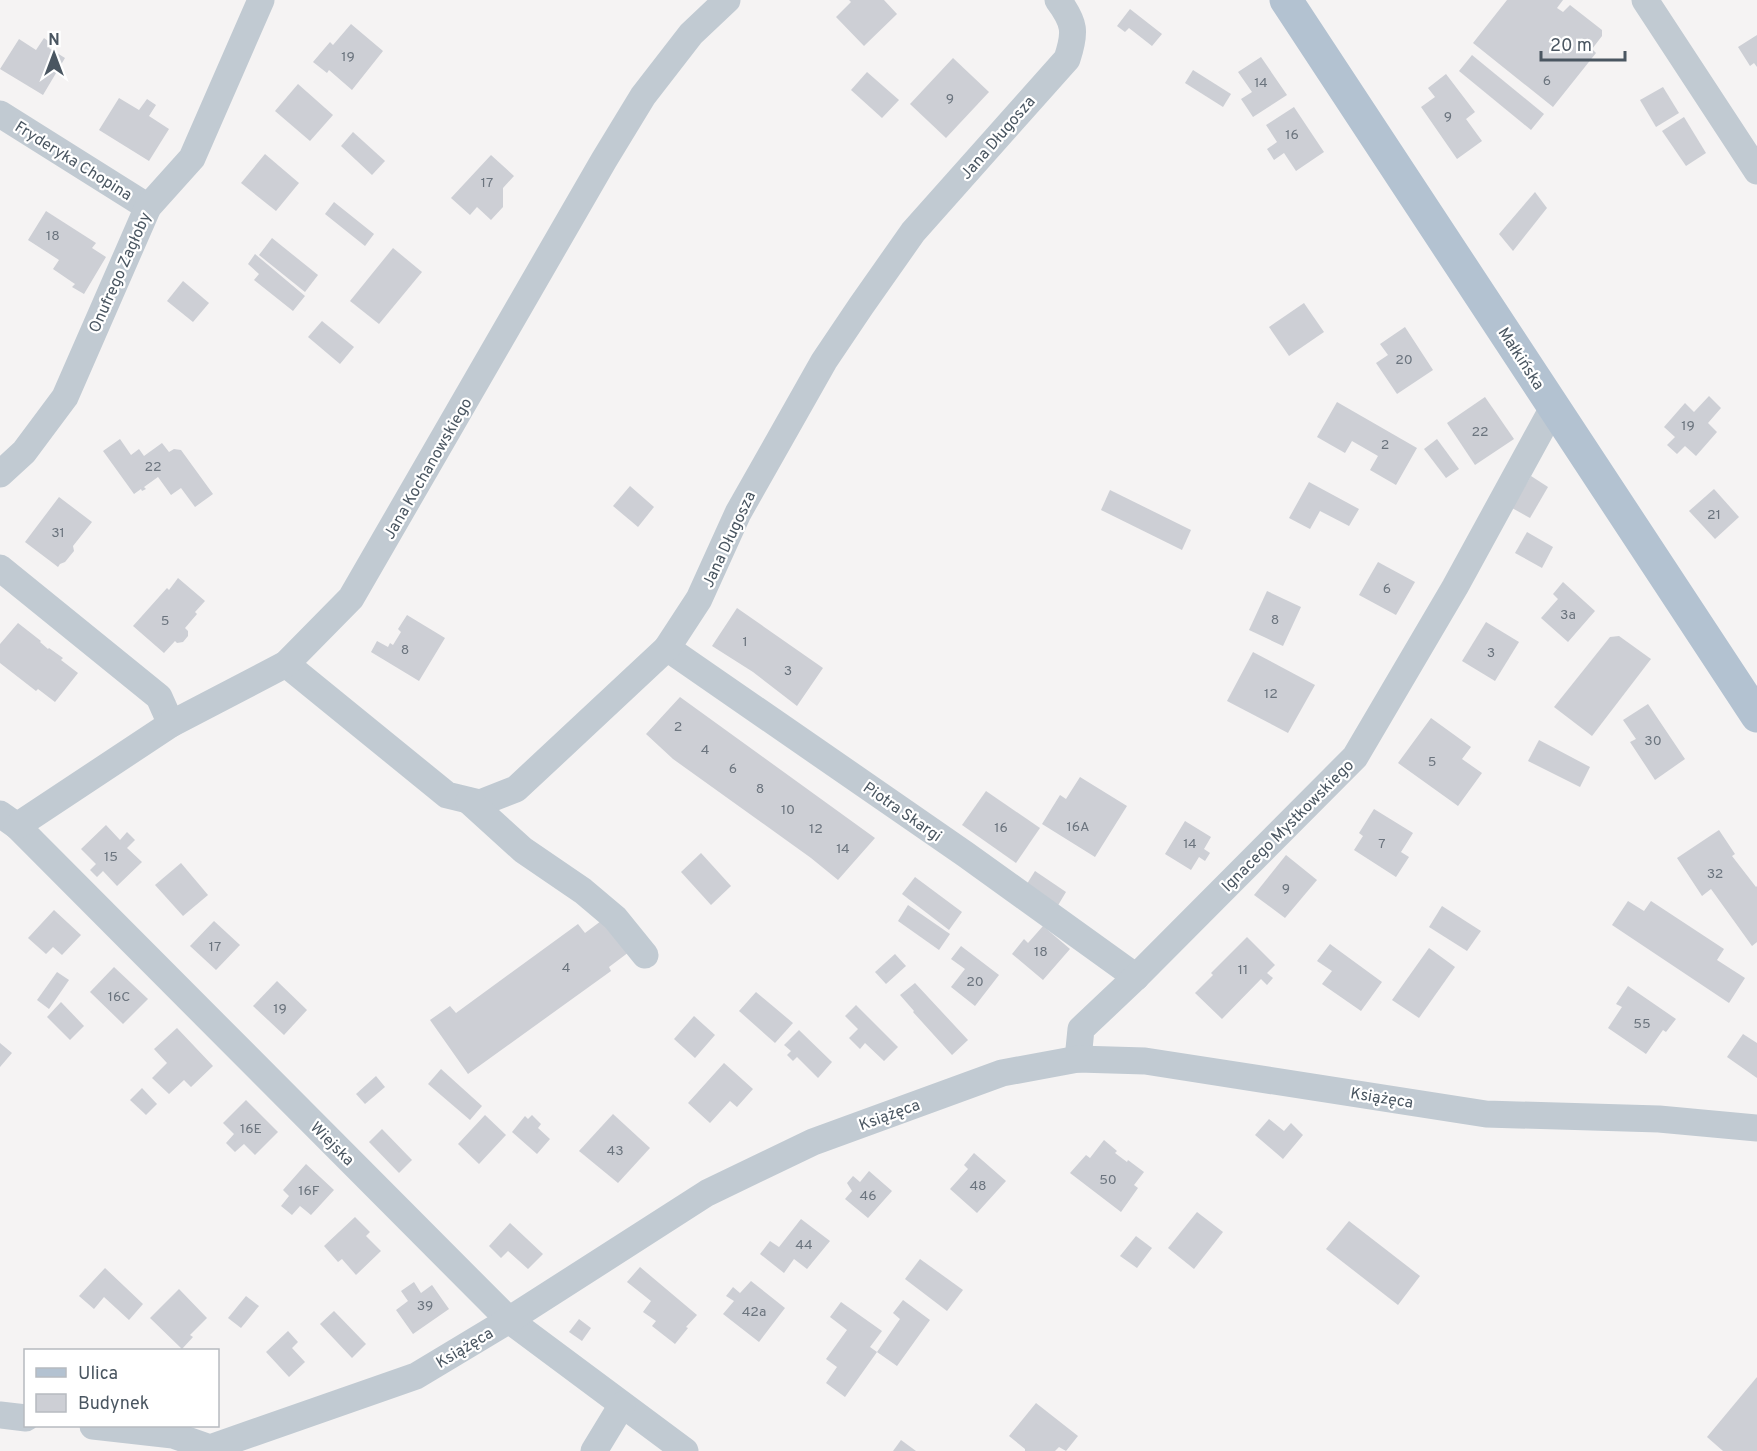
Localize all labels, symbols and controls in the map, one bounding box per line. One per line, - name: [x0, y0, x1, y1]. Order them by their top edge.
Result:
- north arrow: [24, 24, 84, 84]
- scale bar: [1541, 24, 1625, 62]
- text: N: [48, 31, 60, 51]
- text: 20 m: [1550, 35, 1592, 58]
- house number: 19: [341, 49, 355, 66]
- house number: 6: [1543, 73, 1551, 90]
- house number: 14: [1254, 75, 1268, 92]
- house number: 9: [946, 91, 954, 108]
- street label: Jana Długosza: [957, 92, 1040, 184]
- house number: 9: [1444, 109, 1452, 126]
- street label: Fryderyka Chopina: [11, 118, 135, 206]
- house number: 16: [1285, 127, 1299, 144]
- house number: 17: [481, 175, 493, 192]
- street label: Onufrego Zagłoby: [85, 209, 156, 336]
- house number: 18: [46, 228, 60, 245]
- street label: Małkińska: [1493, 324, 1548, 394]
- house number: 20: [1395, 352, 1413, 369]
- street label: Jana Kochanowskiego: [380, 395, 477, 543]
- house number: 19: [1681, 418, 1695, 435]
- house number: 22: [1471, 424, 1489, 441]
- house number: 2: [1381, 437, 1389, 454]
- house number: 22: [144, 459, 162, 476]
- street label: Jana Długosza: [699, 488, 761, 591]
- house number: 21: [1707, 507, 1721, 524]
- house number: 31: [51, 525, 65, 542]
- house number: 6: [1383, 581, 1391, 598]
- house number: 3a: [1560, 607, 1576, 624]
- house number: 8: [1271, 612, 1279, 629]
- house number: 5: [161, 613, 169, 630]
- house number: 1: [742, 634, 748, 651]
- house number: 8: [401, 642, 409, 659]
- house number: 3: [1487, 645, 1495, 662]
- house number: 3: [784, 663, 792, 680]
- house number: 12: [1264, 686, 1278, 703]
- house number: 2: [674, 719, 682, 736]
- house number: 30: [1644, 733, 1662, 750]
- house number: 4: [701, 742, 709, 759]
- house number: 5: [1428, 754, 1436, 771]
- street label: Ignacego Mystkowskiego: [1218, 756, 1359, 897]
- house number: 6: [729, 761, 737, 778]
- street label: Piotra Skargi: [859, 778, 945, 847]
- house number: 8: [756, 781, 764, 798]
- house number: 10: [781, 802, 795, 819]
- house number: 16A: [1067, 819, 1089, 836]
- house number: 16: [994, 820, 1008, 837]
- house number: 12: [809, 821, 823, 838]
- house number: 14: [1183, 836, 1197, 853]
- house number: 7: [1378, 836, 1386, 853]
- house number: 14: [836, 841, 850, 858]
- house number: 15: [104, 849, 118, 866]
- house number: 32: [1707, 866, 1723, 883]
- house number: 9: [1282, 881, 1290, 898]
- house number: 17: [209, 939, 221, 956]
- house number: 18: [1034, 944, 1048, 961]
- house number: 4: [562, 960, 570, 977]
- house number: 11: [1238, 962, 1248, 979]
- house number: 20: [966, 974, 984, 991]
- house number: 16C: [108, 989, 130, 1006]
- house number: 19: [273, 1001, 287, 1018]
- house number: 55: [1633, 1016, 1651, 1033]
- street label: Książęca: [1349, 1084, 1415, 1114]
- street label: Książęca: [856, 1096, 923, 1136]
- street label: Wiejska: [305, 1118, 358, 1171]
- house number: 16E: [240, 1121, 262, 1138]
- house number: 43: [606, 1143, 624, 1160]
- house number: 50: [1099, 1172, 1117, 1189]
- house number: 48: [969, 1178, 987, 1195]
- house number: 16F: [298, 1183, 320, 1200]
- house number: 46: [859, 1188, 877, 1205]
- house number: 44: [795, 1237, 813, 1254]
- house number: 39: [417, 1298, 433, 1315]
- house number: 42a: [742, 1304, 766, 1321]
- street label: Książęca: [433, 1324, 497, 1374]
- legend: [24, 1349, 219, 1427]
- text: Ulica: [78, 1363, 118, 1386]
- text: Budynek: [78, 1393, 149, 1416]

